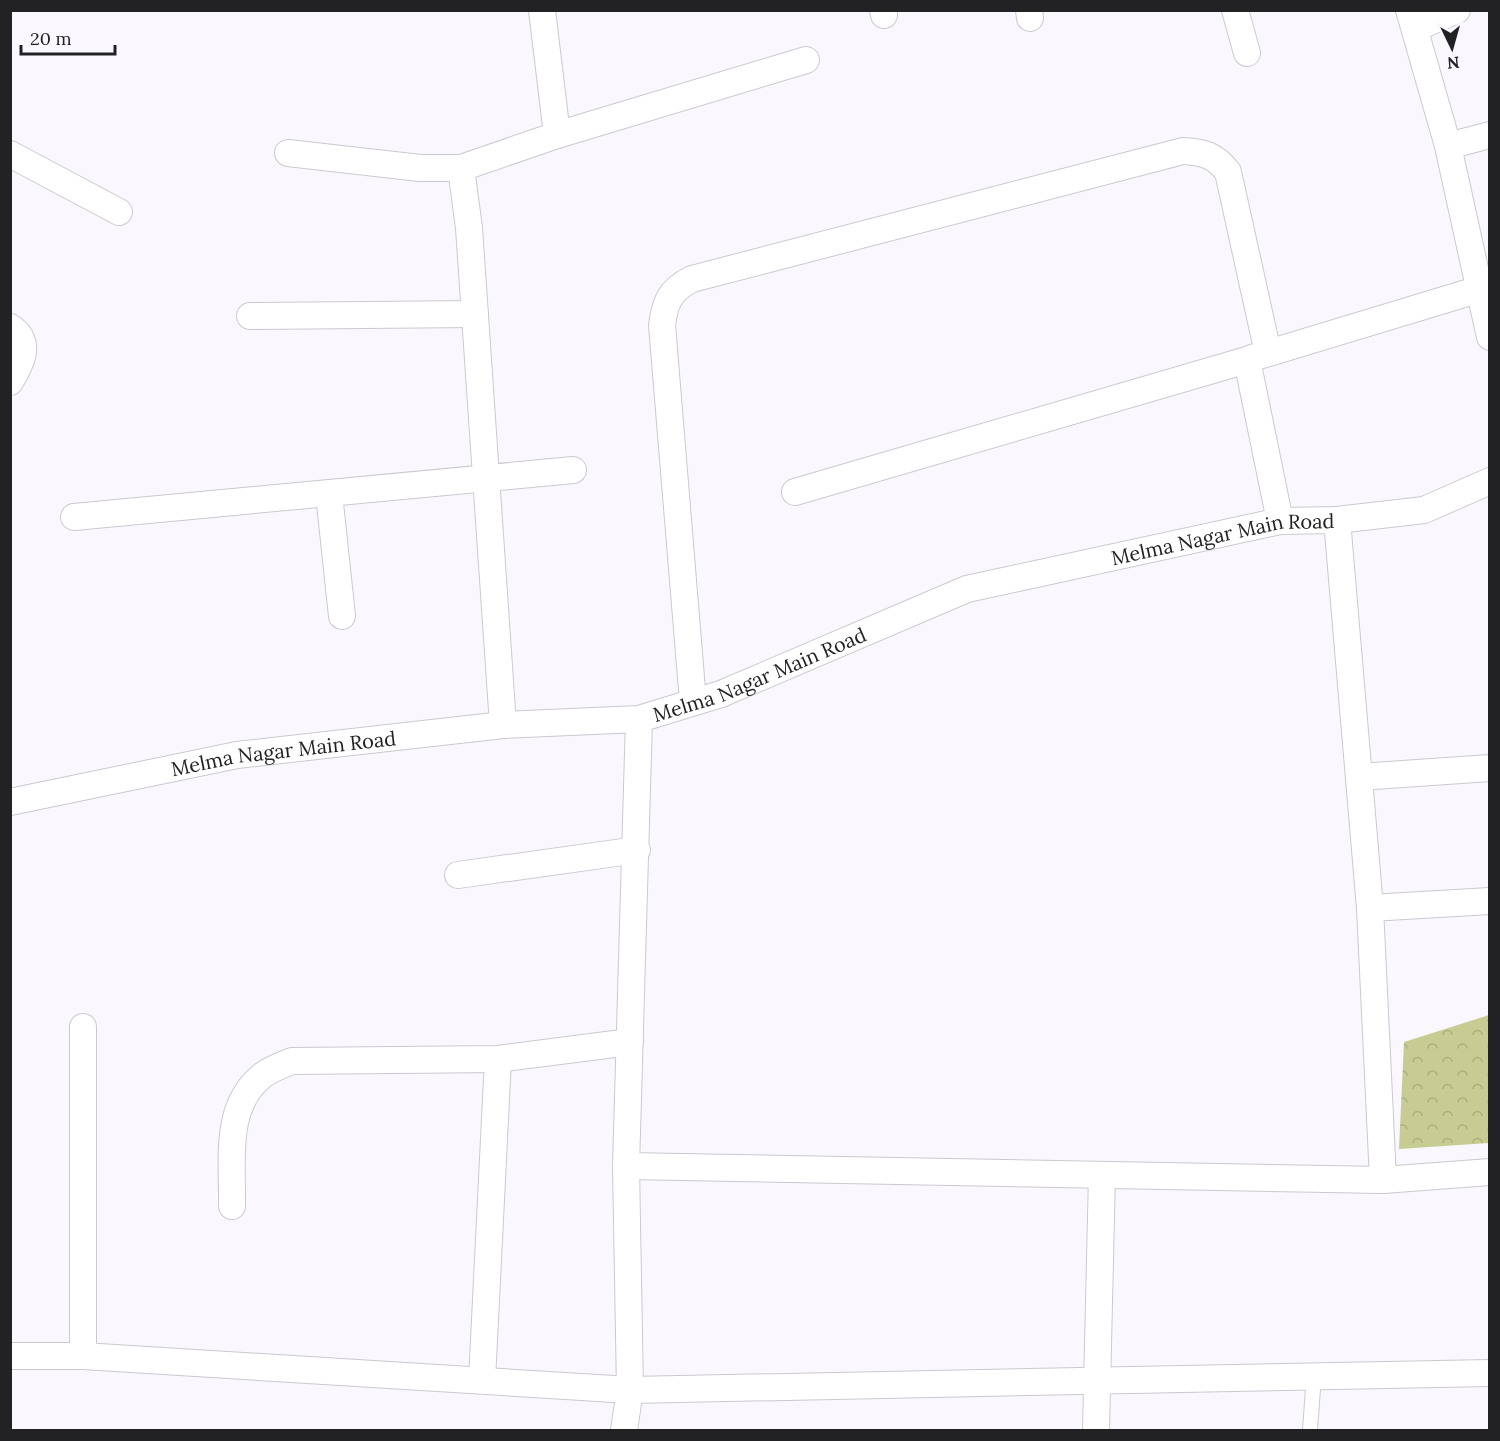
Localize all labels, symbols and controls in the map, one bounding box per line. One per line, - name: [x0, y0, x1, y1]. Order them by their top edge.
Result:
- scale bar: [21, 18, 116, 56]
- north arrow: [1422, 18, 1482, 78]
- text: 20 m: [30, 27, 72, 50]
- text: N: [1446, 52, 1460, 73]
- street label: Melma Nagar Main Road: [1109, 508, 1335, 570]
- street label: Melma Nagar Main Road: [650, 621, 870, 727]
- street label: Melma Nagar Main Road: [169, 725, 397, 781]

